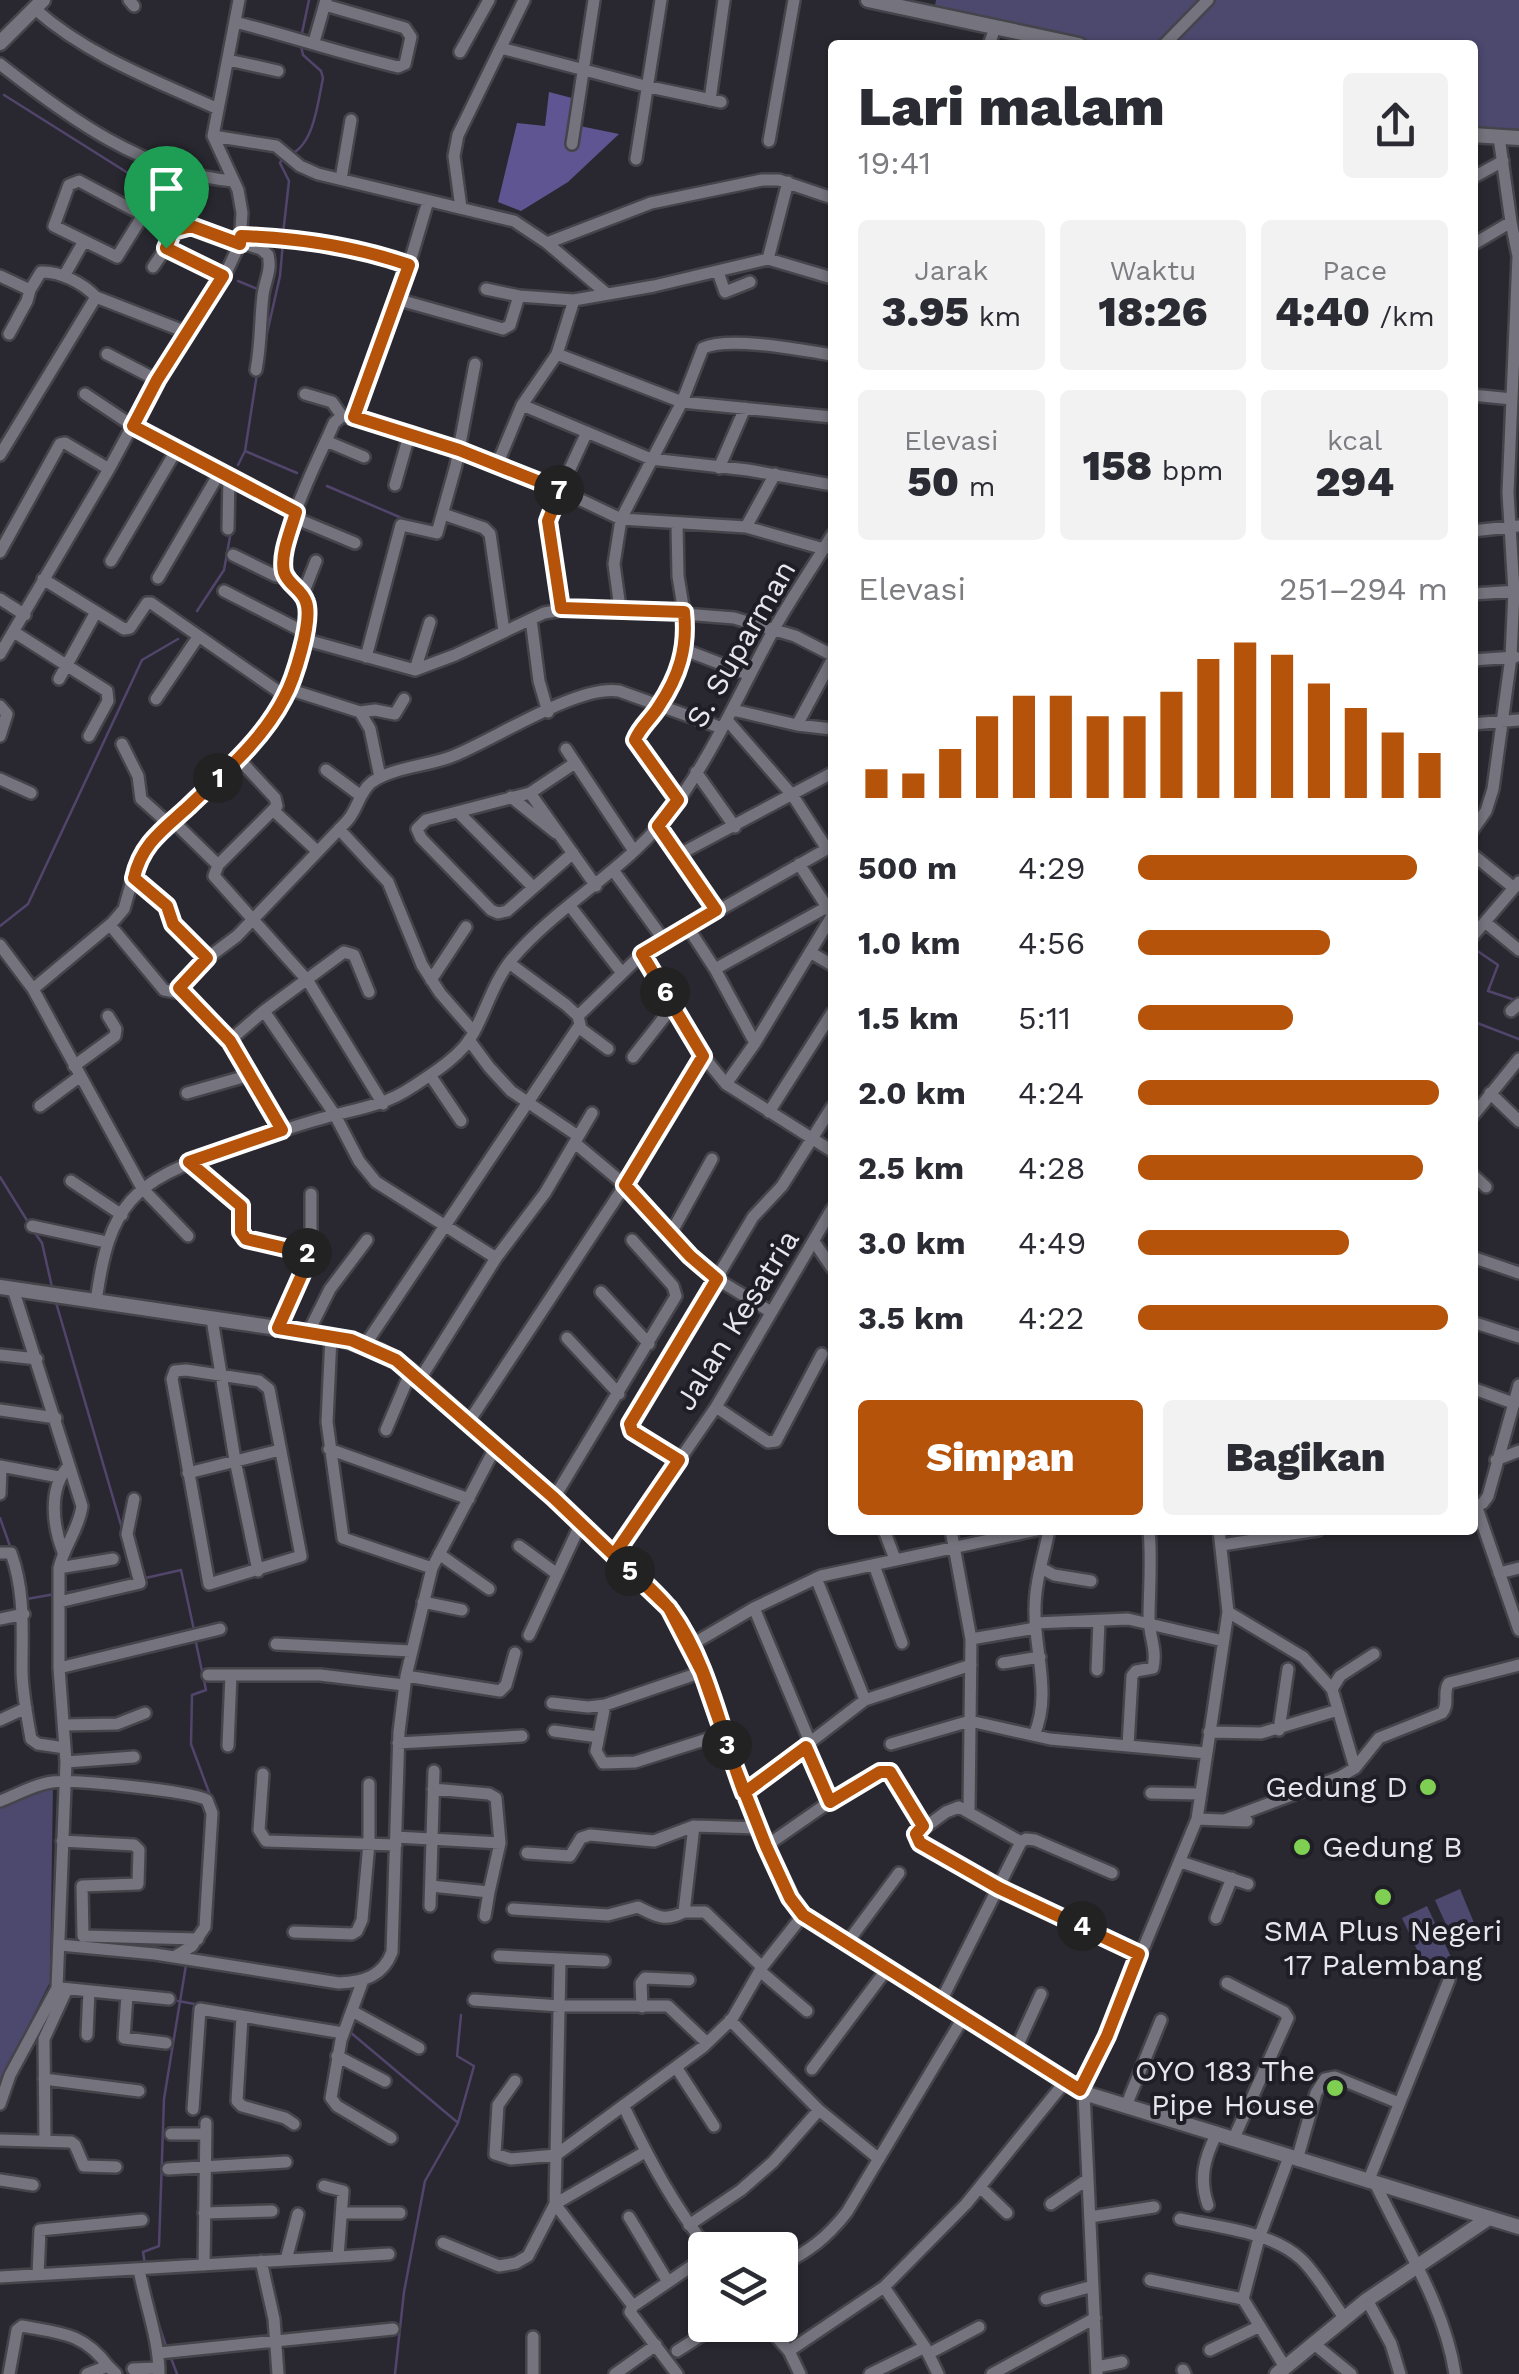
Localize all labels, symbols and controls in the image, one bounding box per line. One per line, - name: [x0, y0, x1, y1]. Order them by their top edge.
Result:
- button: share: [1343, 73, 1448, 178]
- text: Lari malam: [858, 74, 1165, 138]
- text: 19:41: [858, 144, 931, 182]
- pin: [124, 146, 209, 249]
- icon: arrive: [139, 161, 194, 216]
- text: Jarak: [914, 254, 988, 287]
- text: Waktu: [1110, 254, 1196, 287]
- text: Pace: [1322, 254, 1387, 287]
- text: 3.95: [881, 287, 969, 336]
- text: 18:26: [1098, 287, 1208, 336]
- text: 4:40: [1275, 287, 1370, 336]
- text: km: [969, 300, 1021, 333]
- text: /km: [1370, 300, 1435, 333]
- text: Elevasi: [904, 424, 999, 457]
- text: kcal: [1327, 424, 1382, 457]
- text: 158: [1082, 441, 1152, 490]
- text: bpm: [1152, 454, 1224, 487]
- text: 50: [907, 457, 959, 506]
- text: 294: [1315, 457, 1394, 506]
- pin: 7: [534, 465, 584, 515]
- text: m: [959, 470, 995, 503]
- text: 7: [550, 473, 568, 506]
- street label: S. Suparman: [679, 554, 803, 734]
- text: Elevasi: [858, 570, 966, 608]
- text: 251–294 m: [1279, 570, 1448, 608]
- pin: 1: [193, 753, 243, 803]
- text: 1: [212, 761, 224, 794]
- text: 500 m: [858, 849, 957, 887]
- text: 4:29: [1018, 849, 1085, 887]
- text: 1.0 km: [858, 924, 961, 962]
- text: 4:56: [1018, 924, 1085, 962]
- pin: 6: [640, 967, 690, 1017]
- text: 6: [656, 975, 674, 1008]
- text: 1.5 km: [858, 999, 959, 1037]
- text: 5:11: [1018, 999, 1071, 1037]
- text: 2.0 km: [858, 1074, 966, 1112]
- text: 4:24: [1018, 1074, 1084, 1112]
- text: 2.5 km: [858, 1149, 964, 1187]
- text: 4:28: [1018, 1149, 1085, 1187]
- street label: Jalan Kesatria: [667, 1223, 806, 1416]
- text: 3.0 km: [858, 1224, 966, 1262]
- text: 4:49: [1018, 1224, 1086, 1262]
- pin: 2: [282, 1228, 332, 1278]
- text: 2: [299, 1236, 315, 1269]
- text: 3.5 km: [858, 1299, 964, 1337]
- text: 4:22: [1018, 1299, 1084, 1337]
- button: Simpan: [858, 1400, 1143, 1515]
- button: Bagikan: [1163, 1400, 1448, 1515]
- pin: 5: [605, 1546, 655, 1596]
- text: 5: [622, 1554, 638, 1587]
- pin: 3: [702, 1720, 752, 1770]
- text: 3: [719, 1728, 735, 1761]
- place label: Gedung D: [1265, 1769, 1408, 1804]
- marker: Gedung D: [1417, 1776, 1439, 1798]
- place label: Gedung B: [1322, 1829, 1463, 1864]
- marker: Gedung B: [1291, 1836, 1313, 1858]
- marker: SMA Plus Negeri 17 Palembang: [1372, 1886, 1394, 1908]
- pin: 4: [1057, 1901, 1107, 1951]
- text: 4: [1073, 1909, 1091, 1942]
- place label: SMA Plus Negeri 17 Palembang: [1264, 1913, 1502, 1982]
- place label: OYO 183 The Pipe House: [1135, 2053, 1315, 2122]
- marker: OYO 183 The Pipe House: [1324, 2077, 1346, 2099]
- map controls: [688, 2232, 798, 2342]
- button: layers: [688, 2232, 798, 2342]

